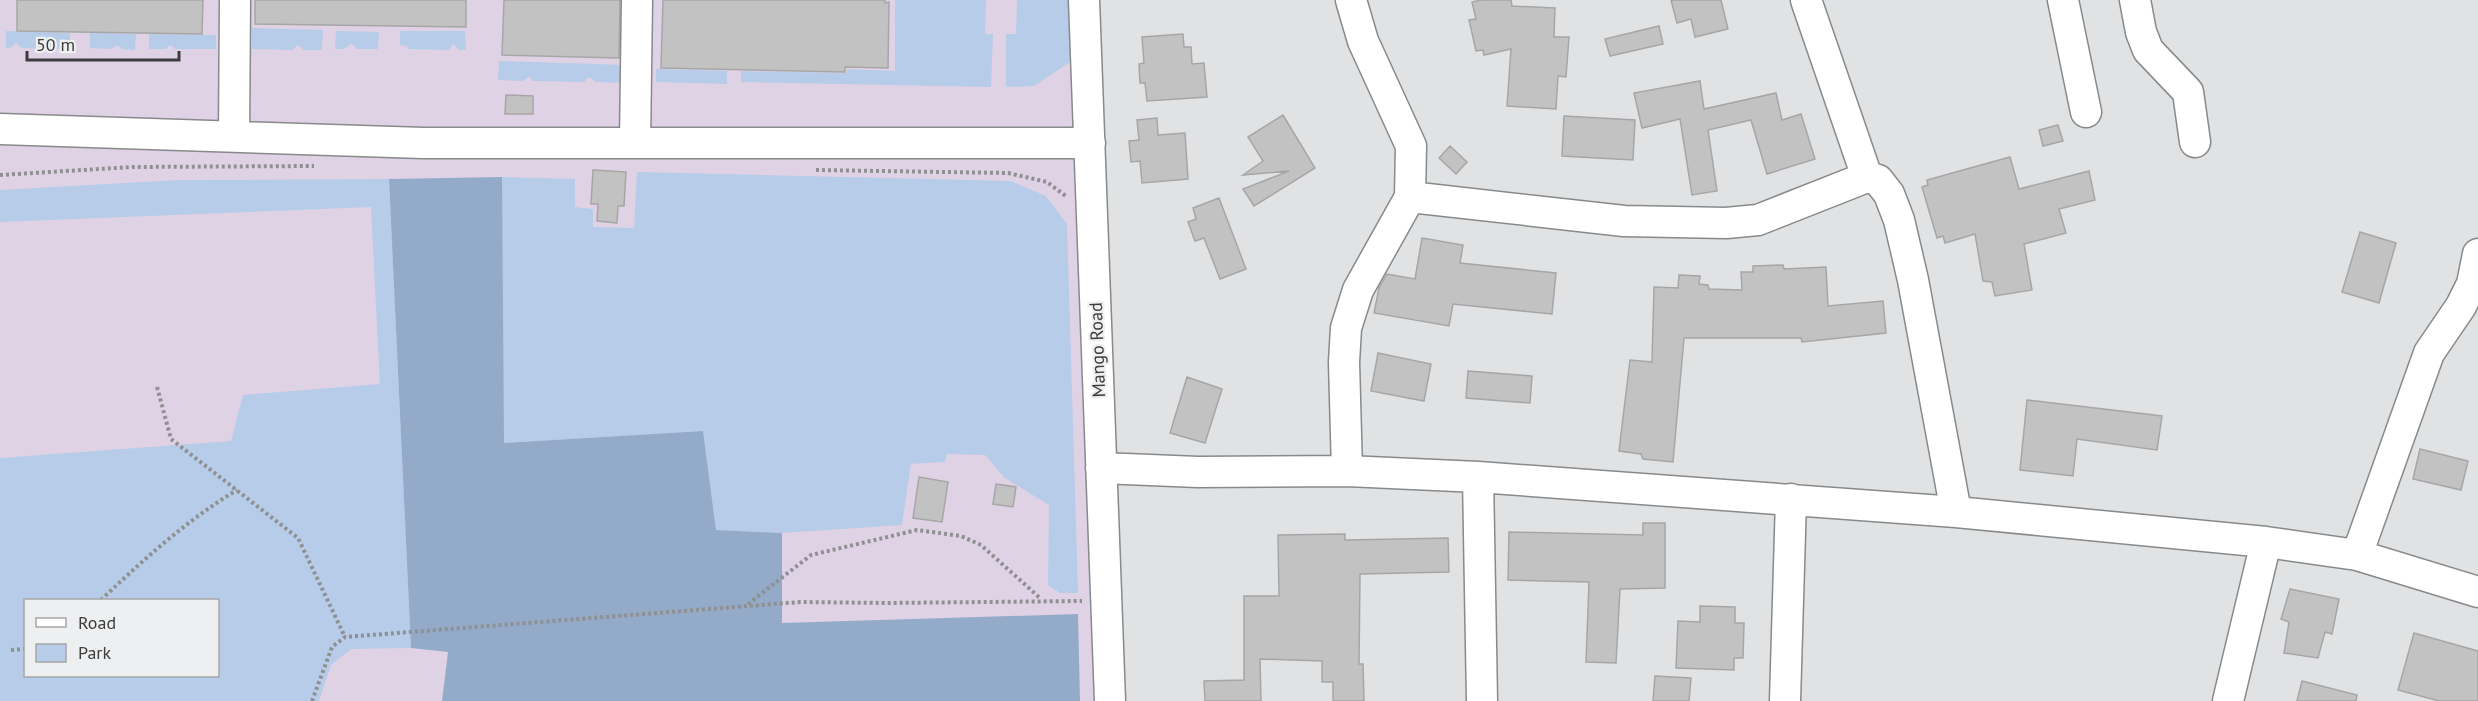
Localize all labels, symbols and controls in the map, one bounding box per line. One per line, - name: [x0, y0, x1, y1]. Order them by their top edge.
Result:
- scale bar: [27, 24, 178, 62]
- text: 50 m: [36, 33, 75, 56]
- street label: Mango Road: [1084, 302, 1110, 398]
- legend: [24, 599, 219, 677]
- text: Road: [78, 611, 116, 634]
- text: Park: [78, 641, 111, 664]

